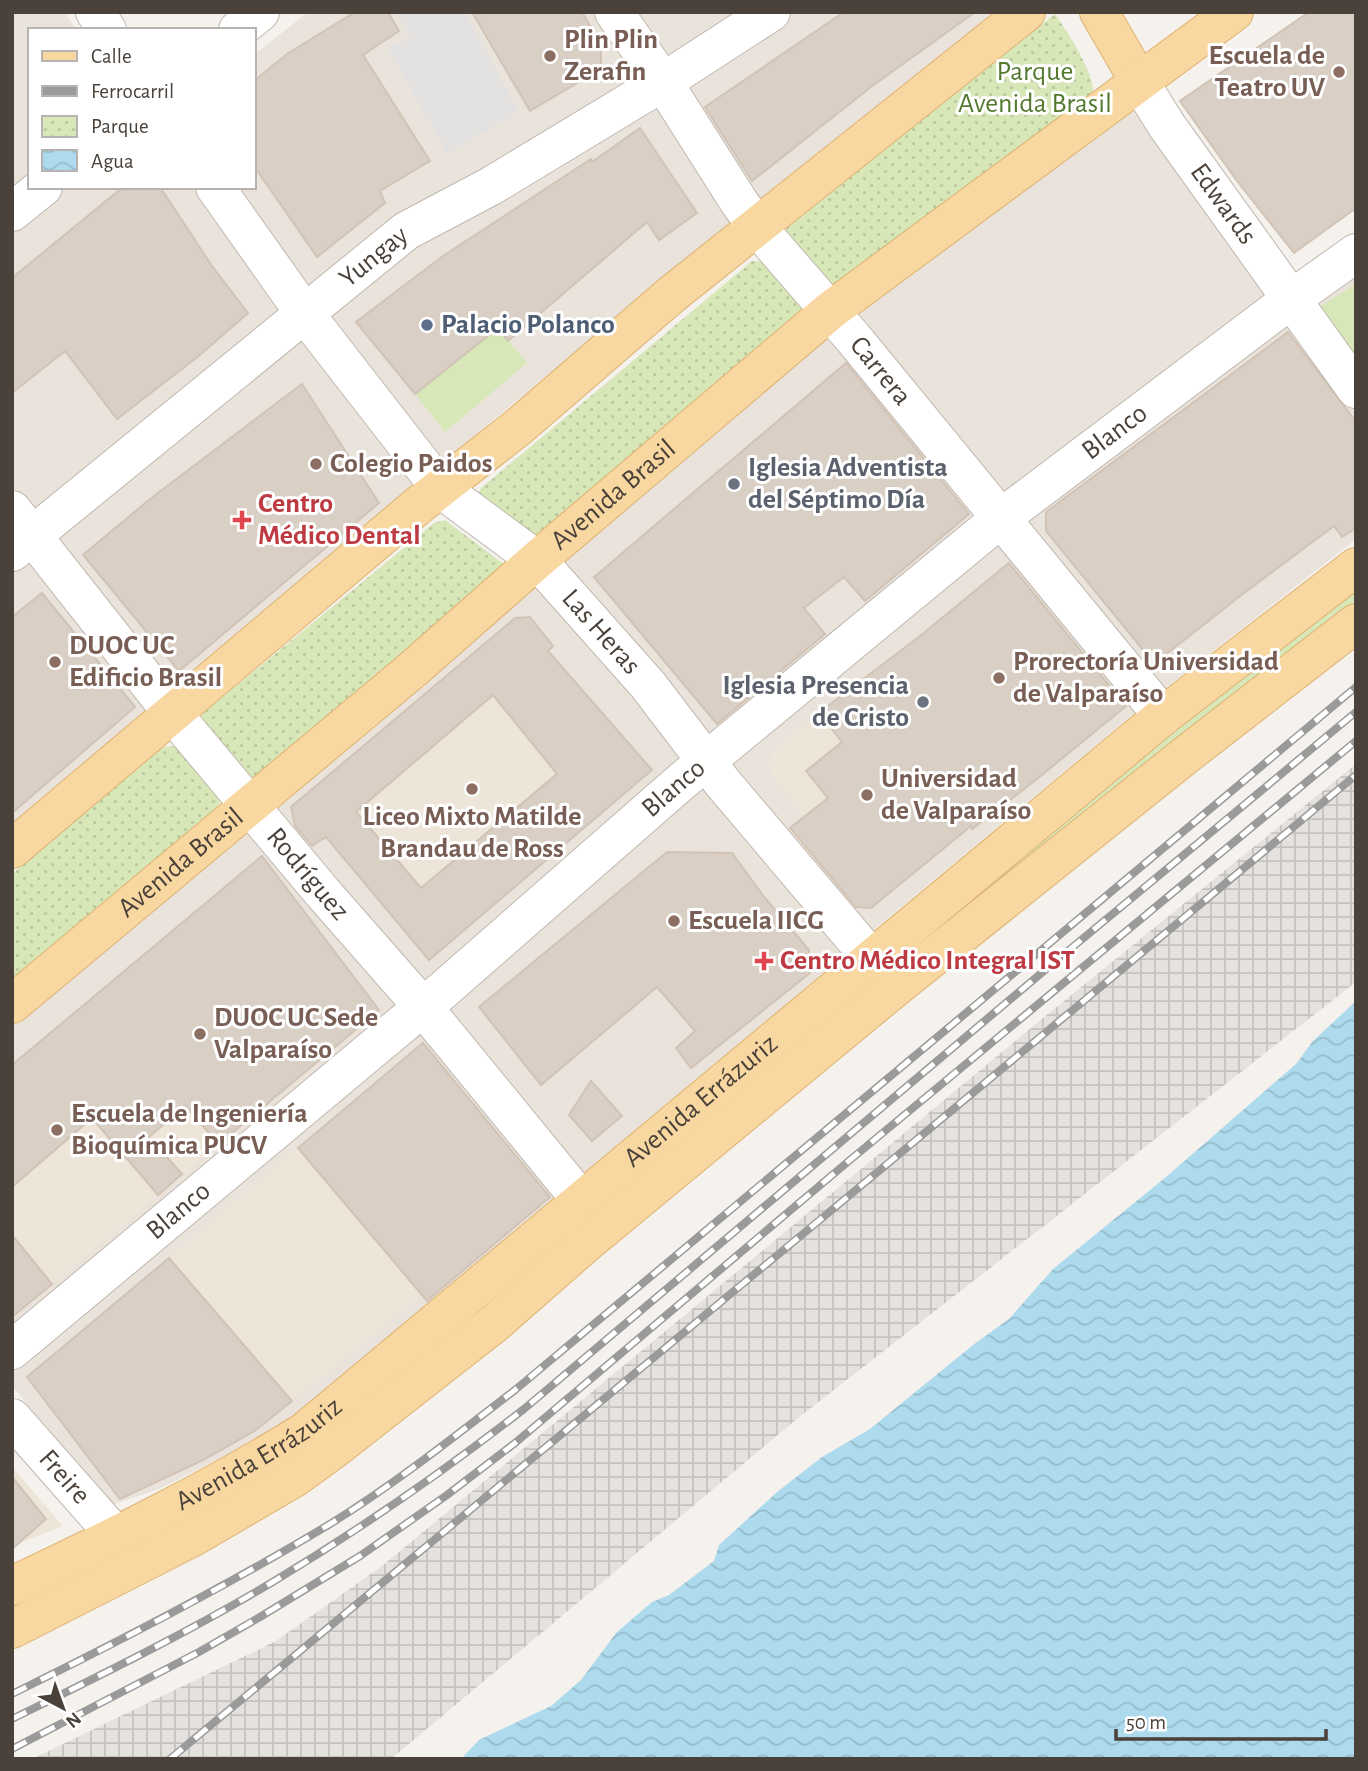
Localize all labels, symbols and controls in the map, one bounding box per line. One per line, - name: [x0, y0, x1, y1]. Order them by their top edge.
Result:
- place label: Plin Plin Zerafin: [564, 26, 658, 86]
- legend: [28, 28, 256, 189]
- place label: Escuela de Teatro UV: [1208, 42, 1326, 102]
- text: Calle: [91, 46, 132, 67]
- marker: Plin Plin Zerafin: [542, 48, 558, 64]
- park label: Parque Avenida Brasil: [958, 58, 1112, 118]
- marker: Escuela de Teatro UV: [1331, 64, 1347, 80]
- text: Ferrocarril: [91, 81, 174, 102]
- text: Parque: [91, 116, 149, 137]
- text: Agua: [91, 151, 134, 172]
- street label: Edwards: [1185, 158, 1261, 250]
- street label: Yungay: [334, 221, 414, 293]
- place label: Palacio Polanco: [441, 311, 615, 339]
- marker: Palacio Polanco: [419, 317, 435, 333]
- street label: Carrera: [844, 331, 917, 411]
- street label: Blanco: [1077, 399, 1153, 466]
- street label: Avenida Brasil: [546, 434, 681, 555]
- place label: Colegio Paidos: [330, 450, 492, 478]
- place label: Iglesia Adventista del Séptimo Día: [748, 454, 948, 514]
- marker: Colegio Paidos: [308, 456, 324, 472]
- marker: Iglesia Adventista del Séptimo Día: [726, 476, 742, 492]
- place label: Centro Médico Dental: [258, 490, 421, 550]
- marker: Centro Médico Dental: [232, 510, 252, 530]
- street label: Las Heras: [556, 584, 646, 680]
- place label: DUOC UC Edificio Brasil: [69, 632, 222, 692]
- place label: Prorectoría Universidad de Valparaíso: [1013, 648, 1279, 708]
- marker: DUOC UC Edificio Brasil: [47, 654, 63, 670]
- marker: Prorectoría Universidad de Valparaíso: [991, 670, 1007, 686]
- place label: Iglesia Presencia de Cristo: [722, 672, 909, 732]
- marker: Iglesia Presencia de Cristo: [915, 694, 931, 710]
- street label: Blanco: [637, 754, 711, 823]
- place label: Universidad de Valparaíso: [881, 765, 1031, 825]
- marker: Liceo Mixto Matilde Brandau de Ross: [464, 781, 480, 797]
- marker: Universidad de Valparaíso: [859, 787, 875, 803]
- street label: Avenida Brasil: [113, 803, 249, 923]
- place label: Liceo Mixto Matilde Brandau de Ross: [363, 803, 581, 863]
- street label: Rodríguez: [261, 823, 354, 926]
- place label: Escuela IICG: [688, 907, 824, 935]
- marker: Escuela IICG: [666, 913, 682, 929]
- place label: Centro Médico Integral IST: [780, 947, 1075, 975]
- marker: Centro Médico Integral IST: [754, 951, 774, 971]
- place label: DUOC UC Sede Valparaíso: [214, 1004, 378, 1064]
- marker: DUOC UC Sede Valparaíso: [192, 1026, 208, 1042]
- street label: Avenida Errázuriz: [619, 1030, 783, 1173]
- place label: Escuela de Ingeniería Bioquímica PUCV: [71, 1100, 308, 1160]
- marker: Escuela de Ingeniería Bioquímica PUCV: [49, 1122, 65, 1138]
- street label: Blanco: [141, 1177, 216, 1245]
- street label: Avenida Errázuriz: [171, 1393, 347, 1516]
- street label: Freire: [33, 1445, 95, 1510]
- north arrow: [28, 1673, 98, 1743]
- scale bar: [1116, 1698, 1326, 1742]
- text: N: [62, 1708, 84, 1731]
- text: 50 m: [1126, 1712, 1166, 1733]

